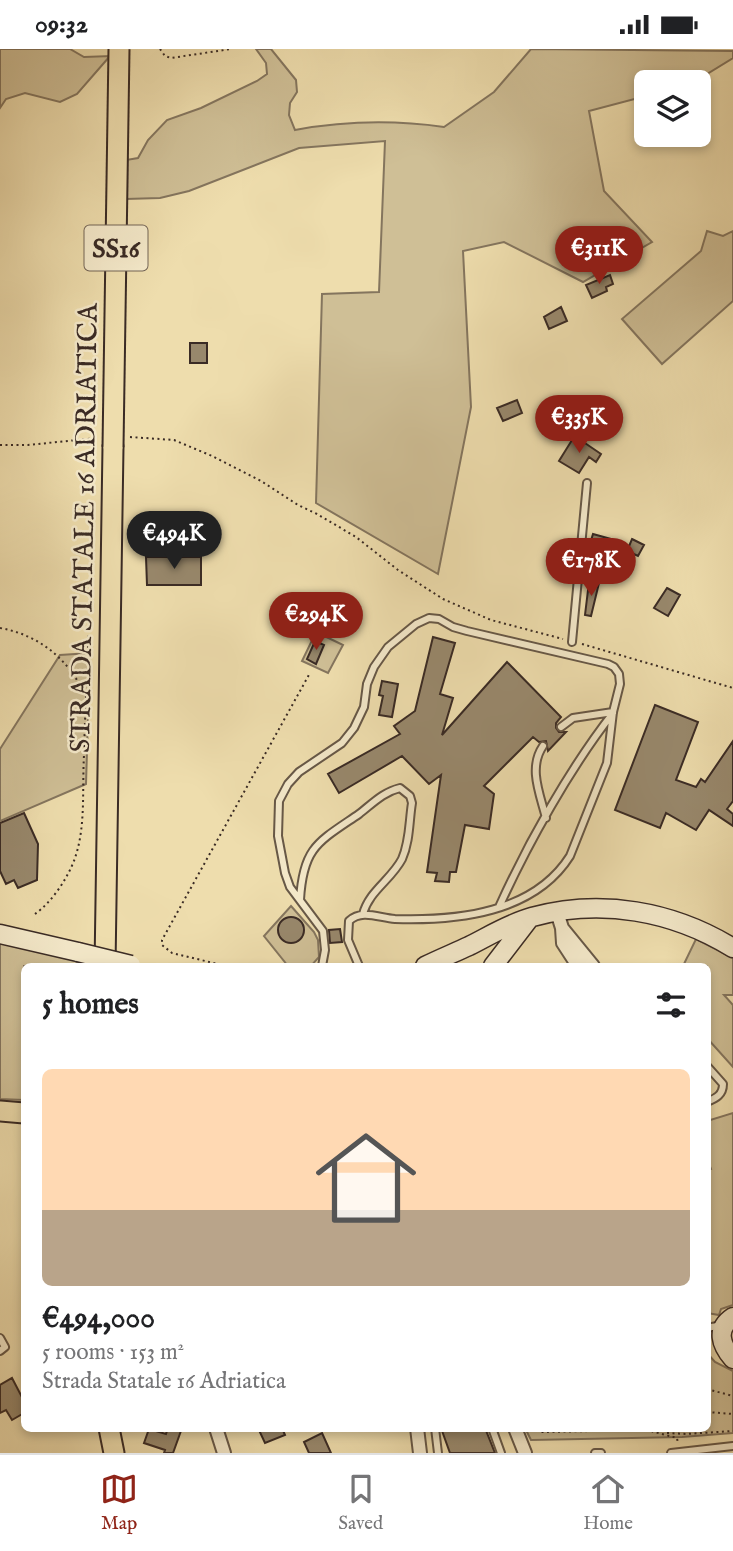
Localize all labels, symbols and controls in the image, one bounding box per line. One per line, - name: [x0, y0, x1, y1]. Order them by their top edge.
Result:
- text: 09:32: [35, 8, 88, 41]
- map controls: [634, 70, 711, 147]
- button: layers: [634, 70, 711, 147]
- road number: SS16: [85, 225, 148, 271]
- pin: €311K: [550, 226, 648, 286]
- text: €311K: [571, 234, 627, 263]
- street label: STRADA STATALE 16 ADRIATICA: [64, 302, 107, 753]
- pin: €335K: [530, 395, 628, 455]
- text: €335K: [551, 403, 607, 432]
- pin: €494K: [125, 511, 223, 571]
- text: €494K: [143, 519, 205, 548]
- pin: €178K: [542, 539, 640, 598]
- text: €178K: [562, 546, 620, 575]
- pin: €294K: [267, 593, 365, 652]
- text: €294K: [285, 600, 347, 629]
- text: 5 homes: [42, 986, 139, 1024]
- icon: filters: [652, 986, 690, 1024]
- icon: home: [303, 1115, 429, 1241]
- text: €494,000: [42, 1300, 155, 1338]
- text: 5 rooms · 153 m²: [42, 1338, 184, 1367]
- text: Strada Statale 16 Adriatica: [42, 1367, 286, 1396]
- tab: Map: [100, 1470, 138, 1536]
- tab: Saved: [338, 1470, 383, 1536]
- tab: Home: [583, 1470, 633, 1536]

